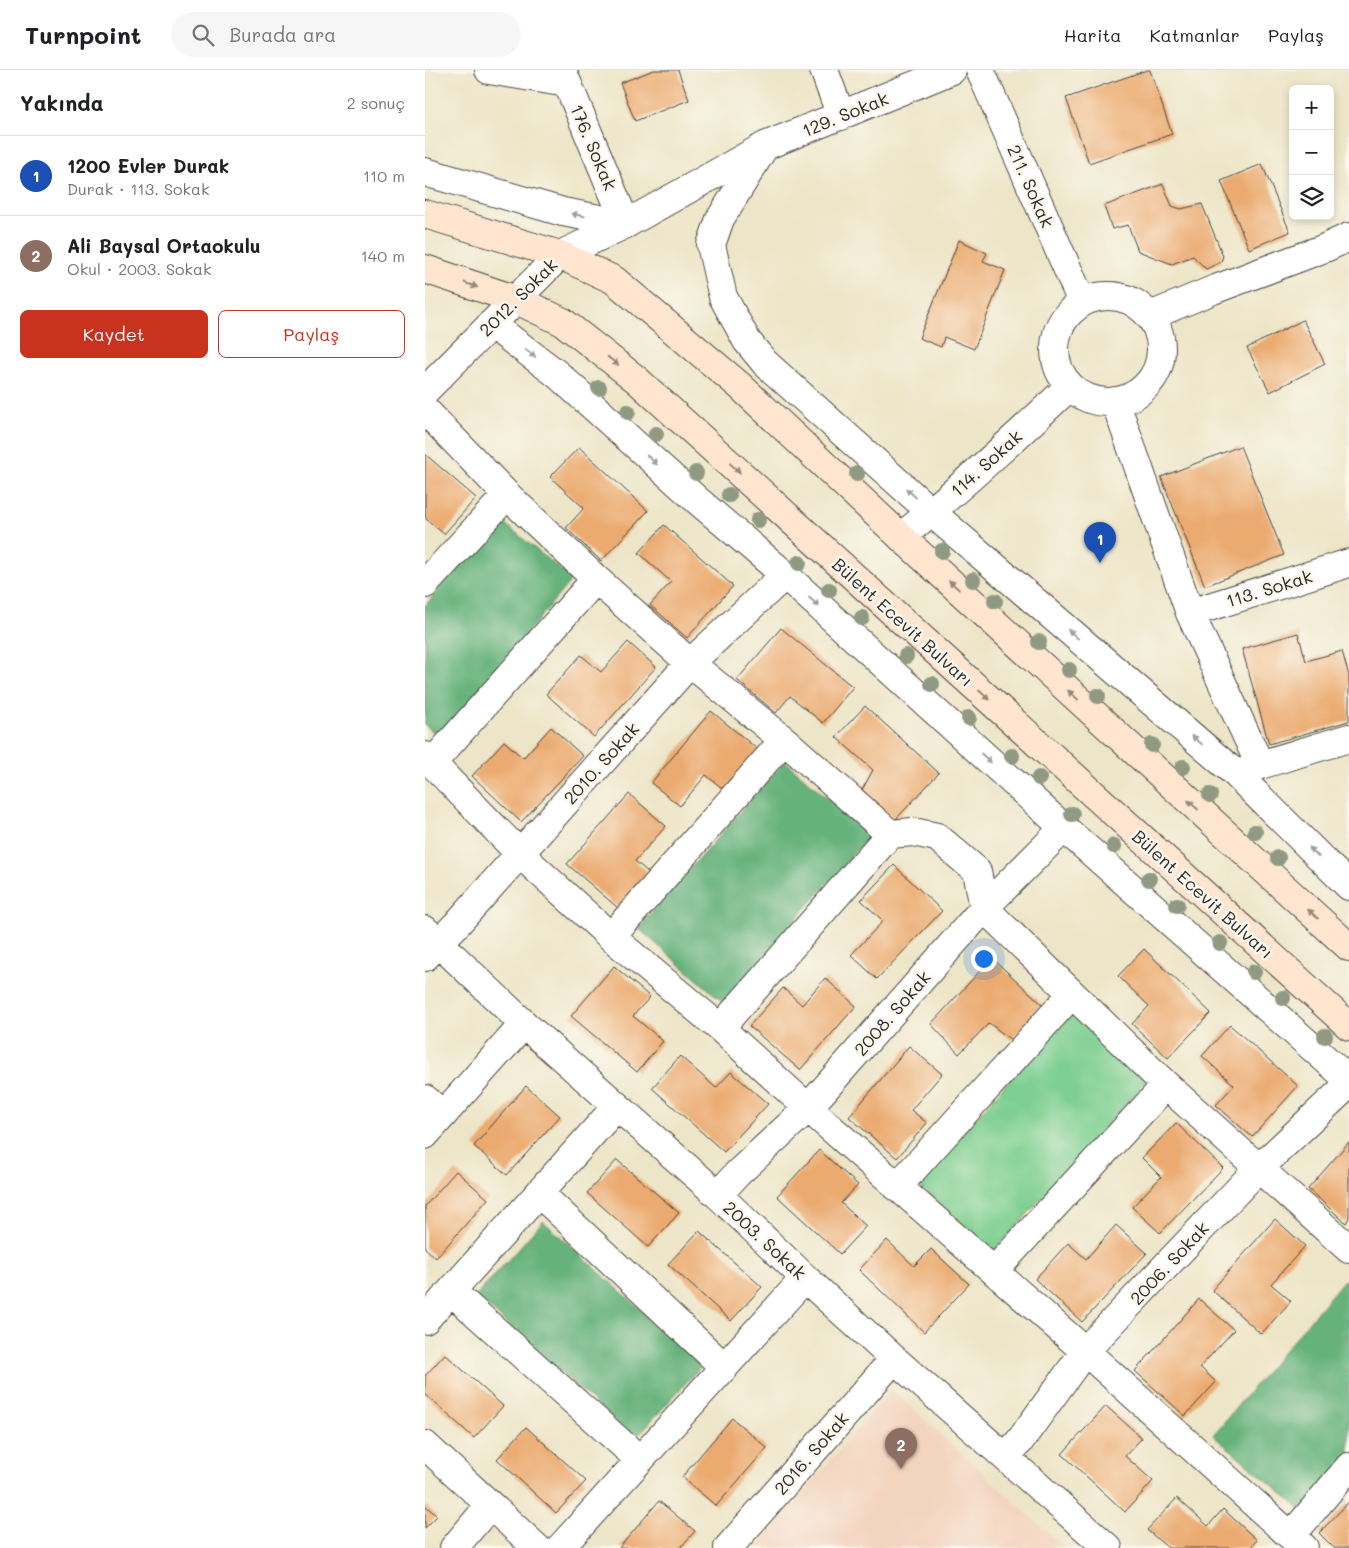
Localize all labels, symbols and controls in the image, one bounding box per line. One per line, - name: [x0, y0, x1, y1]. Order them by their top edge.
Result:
- search box: [171, 12, 521, 57]
- text: Turnpoint: [25, 19, 141, 50]
- icon: search: [189, 21, 217, 49]
- text: Burada ara: [229, 22, 336, 47]
- text: Harita: [1064, 23, 1122, 47]
- text: Katmanlar: [1150, 23, 1240, 47]
- text: Paylaş: [1268, 23, 1324, 47]
- map controls: [1289, 85, 1334, 220]
- button: +: [1289, 85, 1334, 130]
- street label: 129. Sokak: [798, 86, 892, 142]
- text: Yakında: [20, 89, 104, 116]
- text: 2 sonuç: [347, 92, 405, 113]
- street label: 176. Sokak: [565, 100, 623, 194]
- button: −: [1289, 130, 1334, 175]
- street label: 211. Sokak: [1002, 141, 1060, 231]
- text: 1200 Evler Durak: [67, 153, 229, 178]
- text: 1: [32, 165, 40, 186]
- text: 110 m: [363, 165, 405, 186]
- button: layers: [1289, 175, 1334, 220]
- text: Durak · 113. Sokak: [67, 178, 209, 199]
- one-way arrow: [570, 211, 586, 219]
- text: Ali Baysal Ortaokulu: [67, 233, 261, 258]
- text: 2: [32, 245, 40, 266]
- text: 140 m: [361, 245, 405, 266]
- street label: 2012. Sokak: [474, 253, 562, 341]
- text: Okul · 2003. Sokak: [67, 258, 212, 279]
- one-way arrow: [464, 281, 479, 289]
- button: Kaydet: [20, 310, 208, 358]
- button: Paylaş: [218, 310, 405, 358]
- one-way arrow: [523, 348, 537, 358]
- one-way arrow: [606, 355, 619, 366]
- street label: 114. Sokak: [945, 424, 1027, 502]
- one-way arrow: [646, 454, 658, 466]
- one-way arrow: [728, 462, 740, 474]
- one-way arrow: [904, 488, 917, 499]
- pin: 1: [1084, 522, 1116, 563]
- street label: Bülent Ecevit Bulvarı: [827, 552, 979, 692]
- street label: 113. Sokak: [1223, 564, 1315, 612]
- one-way arrow: [948, 579, 960, 591]
- one-way arrow: [807, 596, 819, 608]
- one-way arrow: [1068, 628, 1080, 640]
- one-way arrow: [978, 689, 990, 701]
- one-way arrow: [1068, 689, 1080, 701]
- street label: 2010. Sokak: [558, 717, 644, 809]
- one-way arrow: [1191, 734, 1203, 746]
- one-way arrow: [980, 752, 992, 764]
- one-way arrow: [1187, 799, 1200, 810]
- street label: Bülent Ecevit Bulvarı: [1127, 824, 1279, 964]
- one-way arrow: [1309, 846, 1321, 858]
- one-way arrow: [1307, 908, 1319, 920]
- your location: [971, 946, 997, 972]
- street label: 2008. Sokak: [848, 965, 936, 1061]
- street label: 2003. Sokak: [718, 1195, 812, 1285]
- street label: 2006. Sokak: [1124, 1216, 1214, 1310]
- street label: 2016. Sokak: [768, 1407, 854, 1499]
- pin: 2: [885, 1428, 917, 1469]

